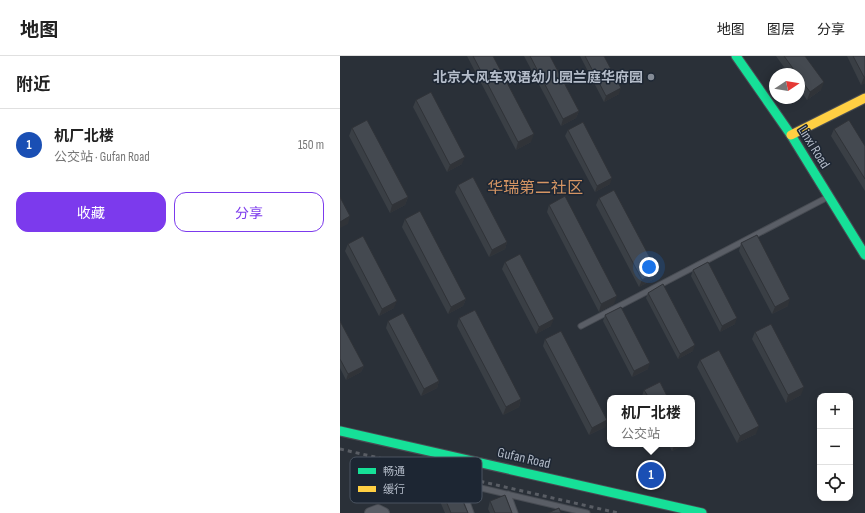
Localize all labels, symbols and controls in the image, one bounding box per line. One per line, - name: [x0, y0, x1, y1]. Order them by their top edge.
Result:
- text: 地图: [20, 19, 58, 42]
- text: 地图: [717, 21, 745, 38]
- text: 图层: [767, 21, 795, 38]
- text: 分享: [817, 21, 845, 38]
- north arrow: [769, 68, 805, 104]
- place label: 北京大风车双语幼儿园兰庭华府园: [433, 69, 643, 86]
- marker: 北京大风车双语幼儿园兰庭华府园: [646, 72, 656, 82]
- text: 附近: [16, 75, 50, 95]
- street label: Linxi Road: [794, 122, 834, 172]
- text: 机厂北楼: [54, 127, 114, 146]
- text: 1: [26, 137, 32, 153]
- text: 150 m: [298, 137, 324, 153]
- text: 公交站 · Gufan Road: [54, 149, 150, 165]
- district label: 华瑞第二社区: [487, 179, 583, 198]
- button: 收藏: [16, 192, 166, 232]
- button: 分享: [174, 192, 324, 232]
- your location: [639, 257, 659, 277]
- map controls: [817, 393, 853, 501]
- button: +: [817, 393, 853, 429]
- popup: [607, 395, 695, 447]
- text: 机厂北楼: [621, 404, 681, 423]
- text: 公交站: [621, 426, 660, 442]
- button: −: [817, 429, 853, 465]
- street label: Gufan Road: [496, 444, 552, 472]
- legend: [350, 457, 482, 503]
- pin: 1: [638, 460, 664, 490]
- text: 畅通: [383, 465, 405, 478]
- button: locate: [817, 465, 853, 501]
- text: 缓行: [383, 483, 405, 496]

